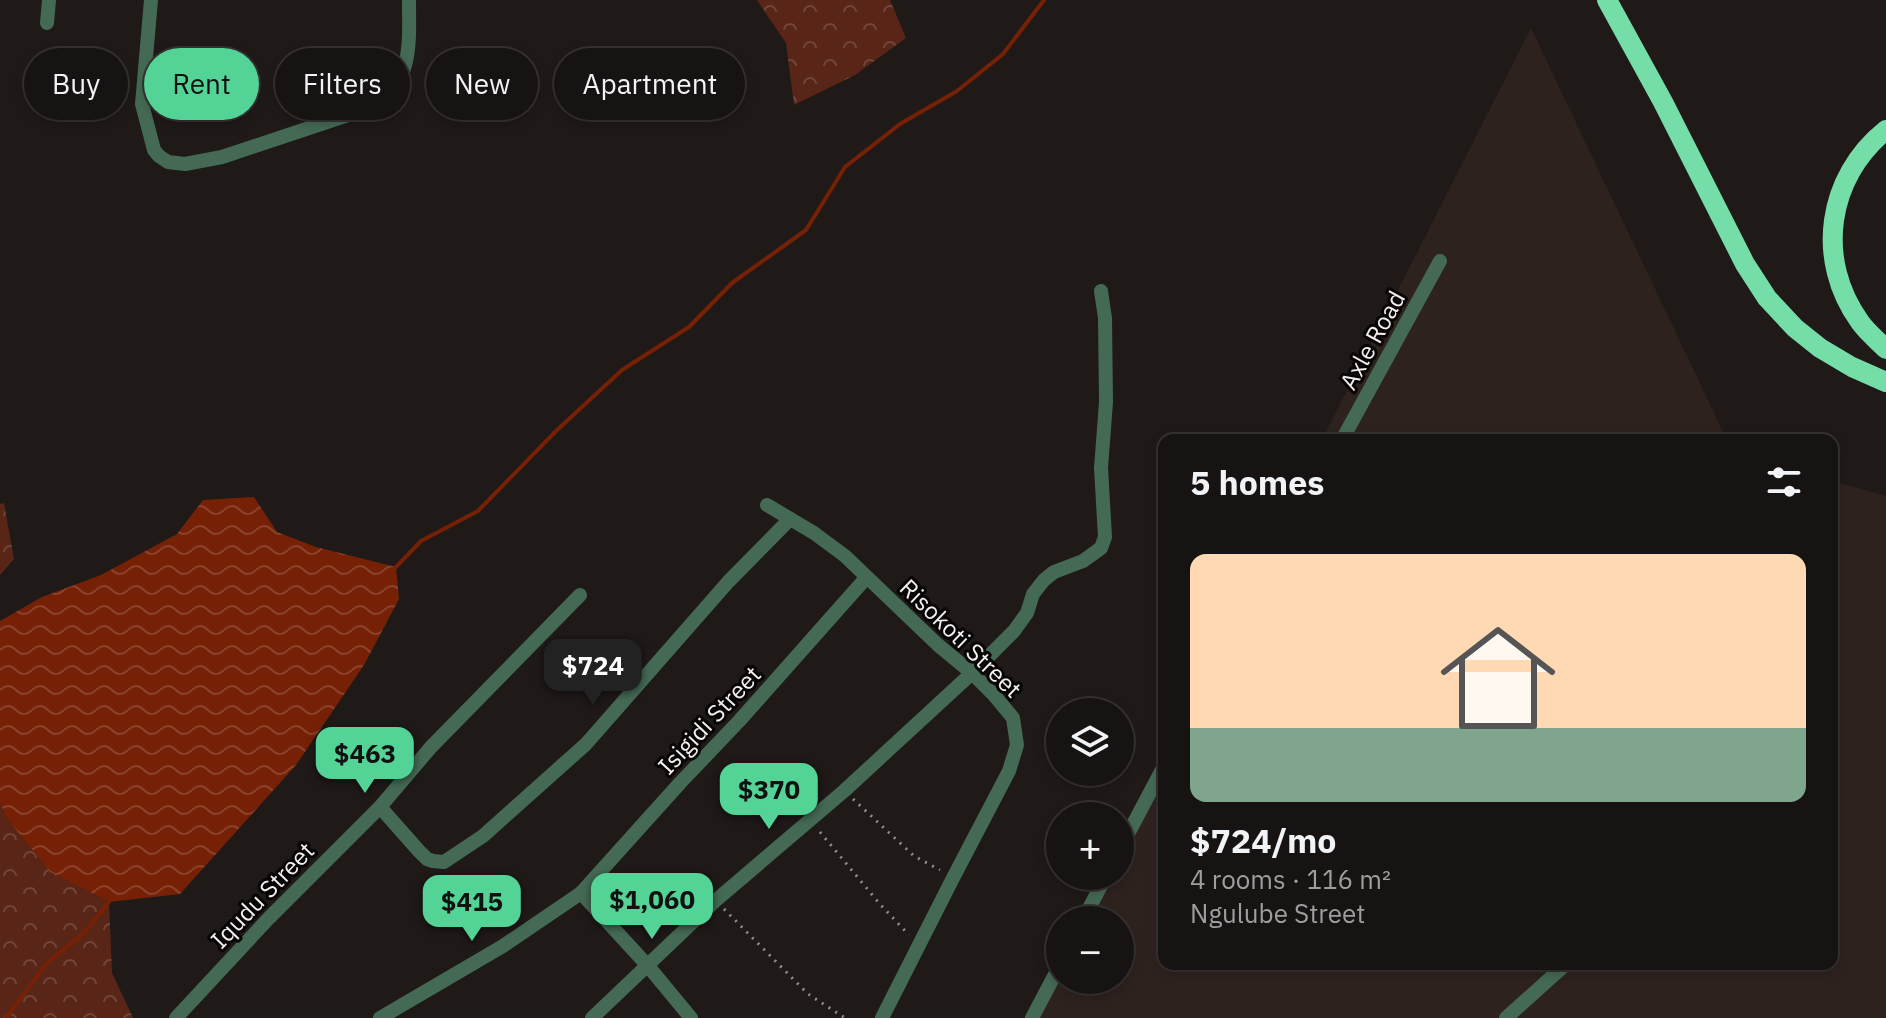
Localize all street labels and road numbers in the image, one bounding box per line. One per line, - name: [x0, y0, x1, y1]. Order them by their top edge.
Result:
- street label: Axle Road: [1332, 285, 1412, 395]
- street label: Risokoti Street: [893, 572, 1029, 704]
- street label: Isigidi Street: [650, 659, 768, 781]
- street label: Iqudu Street: [203, 835, 321, 955]

